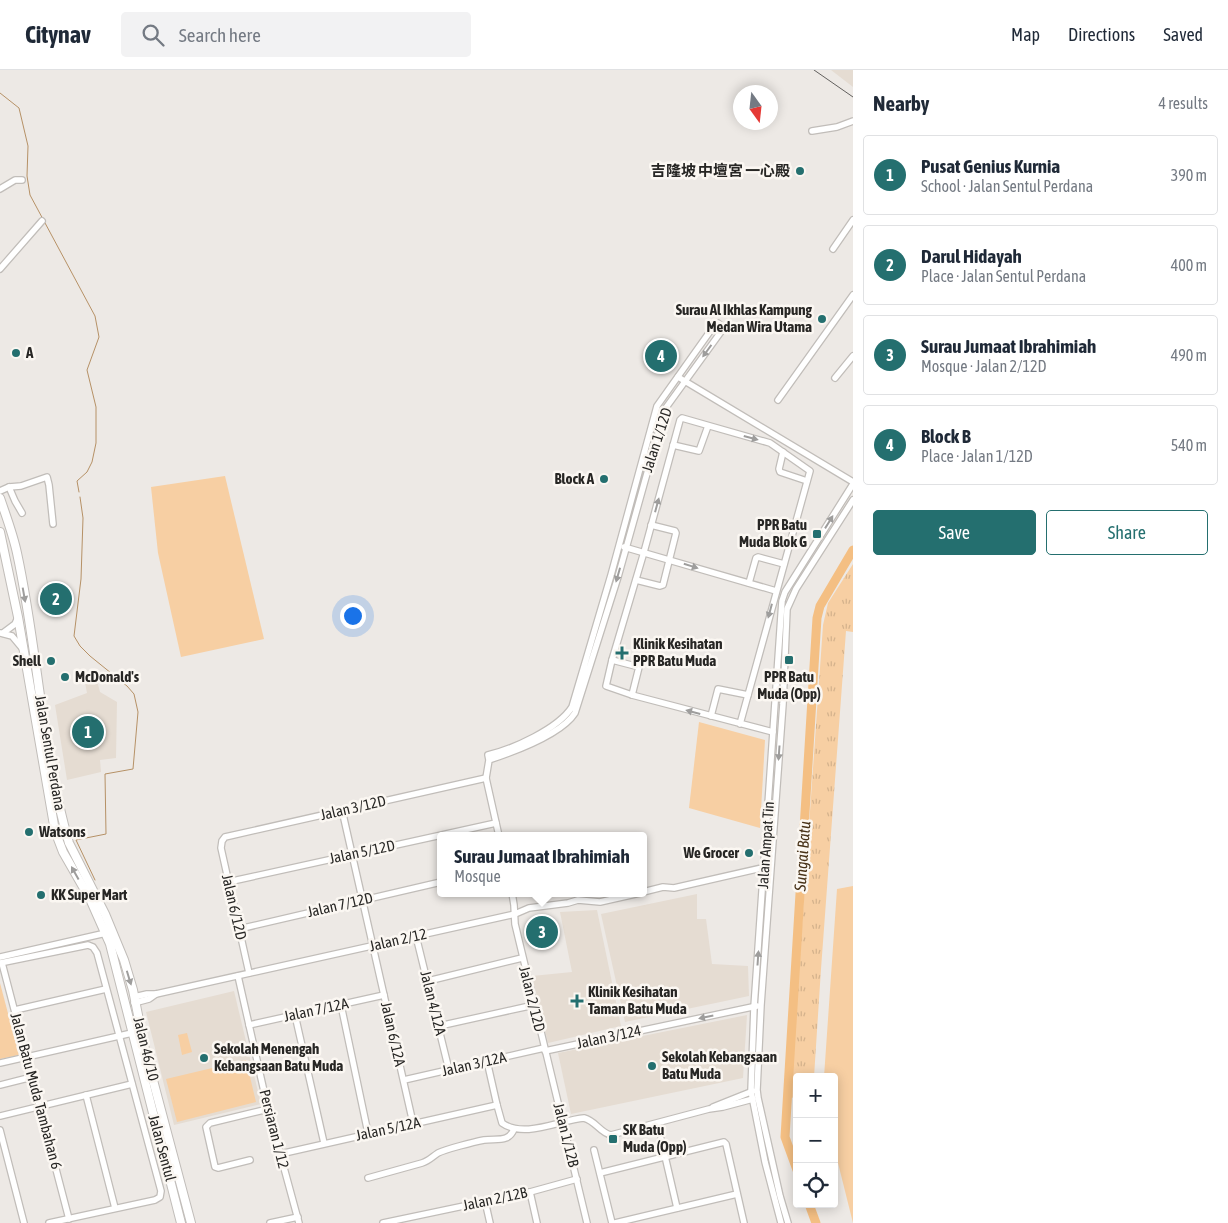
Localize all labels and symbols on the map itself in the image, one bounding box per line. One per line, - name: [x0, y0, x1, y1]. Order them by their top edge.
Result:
- north arrow: [733, 85, 778, 130]
- place label: 吉隆坡 中壇宮 一心殿: [651, 162, 790, 179]
- marker: 吉隆坡 中壇宮 一心殿: [794, 165, 806, 177]
- place label: Surau Al Ikhlas Kampung Medan Wira Utama: [676, 301, 813, 335]
- marker: Surau Al Ikhlas Kampung Medan Wira Utama: [816, 313, 828, 325]
- pin: 4: [645, 337, 677, 375]
- place label: A: [25, 344, 34, 361]
- one-way arrow: [702, 344, 712, 358]
- marker: A: [10, 347, 22, 359]
- street label: Jalan 1/12D: [638, 406, 675, 474]
- one-way arrow: [743, 434, 758, 442]
- place label: Block A: [554, 470, 595, 487]
- marker: Block A: [598, 473, 610, 485]
- one-way arrow: [653, 498, 661, 513]
- place label: PPR Batu Muda Blok G: [739, 516, 807, 550]
- one-way arrow: [824, 516, 834, 529]
- marker: PPR Batu Muda Blok G: [811, 528, 823, 540]
- one-way arrow: [684, 562, 699, 570]
- one-way arrow: [614, 567, 622, 582]
- pin: 2: [40, 580, 72, 618]
- one-way arrow: [21, 588, 29, 604]
- your location: [340, 603, 366, 629]
- one-way arrow: [766, 604, 774, 619]
- place label: Klinik Kesihatan PPR Batu Muda: [633, 635, 723, 669]
- marker: Klinik Kesihatan PPR Batu Muda: [615, 646, 629, 660]
- place label: Shell: [13, 652, 42, 669]
- marker: PPR Batu Muda (Opp): [783, 654, 795, 666]
- marker: Shell: [45, 655, 57, 667]
- place label: McDonald's: [75, 668, 140, 685]
- place label: PPR Batu Muda (Opp): [757, 668, 821, 702]
- marker: McDonald's: [59, 671, 71, 683]
- street label: Jalan Sentul Perdana: [32, 694, 69, 812]
- one-way arrow: [685, 707, 700, 715]
- pin: 1: [72, 713, 104, 751]
- one-way arrow: [775, 745, 783, 761]
- street label: Jalan 3/12D: [318, 792, 387, 823]
- street label: Jalan Ampat Tin: [754, 801, 777, 889]
- water label: Sungai Batu: [791, 820, 814, 893]
- place label: Watsons: [38, 823, 86, 840]
- marker: Watsons: [23, 826, 35, 838]
- street label: Jalan 5/12D: [328, 836, 396, 867]
- place label: We Grocer: [682, 844, 740, 861]
- marker: We Grocer: [743, 847, 755, 859]
- one-way arrow: [71, 867, 80, 880]
- street label: Jalan 6/12D: [219, 872, 250, 941]
- place label: KK Super Mart: [51, 886, 128, 903]
- marker: KK Super Mart: [35, 889, 47, 901]
- street label: Jalan 7/12D: [305, 889, 374, 920]
- pin: 3: [526, 913, 558, 951]
- street label: Jalan 2/12: [368, 925, 428, 954]
- one-way arrow: [754, 950, 762, 966]
- street label: Jalan 2/12D: [516, 964, 549, 1033]
- street label: Jalan 4/12A: [417, 969, 450, 1037]
- one-way arrow: [126, 971, 134, 986]
- place label: Klinik Kesihatan Taman Batu Muda: [588, 983, 687, 1017]
- street label: Jalan 7/12A: [282, 994, 350, 1025]
- marker: Klinik Kesihatan Taman Batu Muda: [570, 994, 584, 1008]
- street label: Jalan 6/12A: [378, 1000, 409, 1068]
- street label: Jalan Batu Muda Tambahan 6: [7, 1011, 66, 1171]
- one-way arrow: [698, 1013, 714, 1021]
- street label: Jalan 46/10: [130, 1015, 163, 1083]
- street label: Jalan 3/124: [575, 1021, 643, 1052]
- place label: Sekolah Menengah Kebangsaan Batu Muda: [214, 1040, 343, 1074]
- street label: Jalan 3/12A: [440, 1048, 508, 1079]
- place label: Sekolah Kebangsaan Batu Muda: [662, 1048, 777, 1082]
- marker: Sekolah Menengah Kebangsaan Batu Muda: [198, 1052, 210, 1064]
- marker: Sekolah Kebangsaan Batu Muda: [646, 1060, 658, 1072]
- street label: Persiaran 1/12: [256, 1088, 293, 1170]
- street label: Jalan 1/12B: [550, 1101, 583, 1169]
- street label: Jalan Sentul: [145, 1113, 179, 1183]
- street label: Jalan 5/12A: [354, 1113, 422, 1144]
- place label: SK Batu Muda (Opp): [623, 1121, 687, 1155]
- marker: SK Batu Muda (Opp): [607, 1133, 619, 1145]
- street label: Jalan 2/12B: [461, 1183, 529, 1214]

